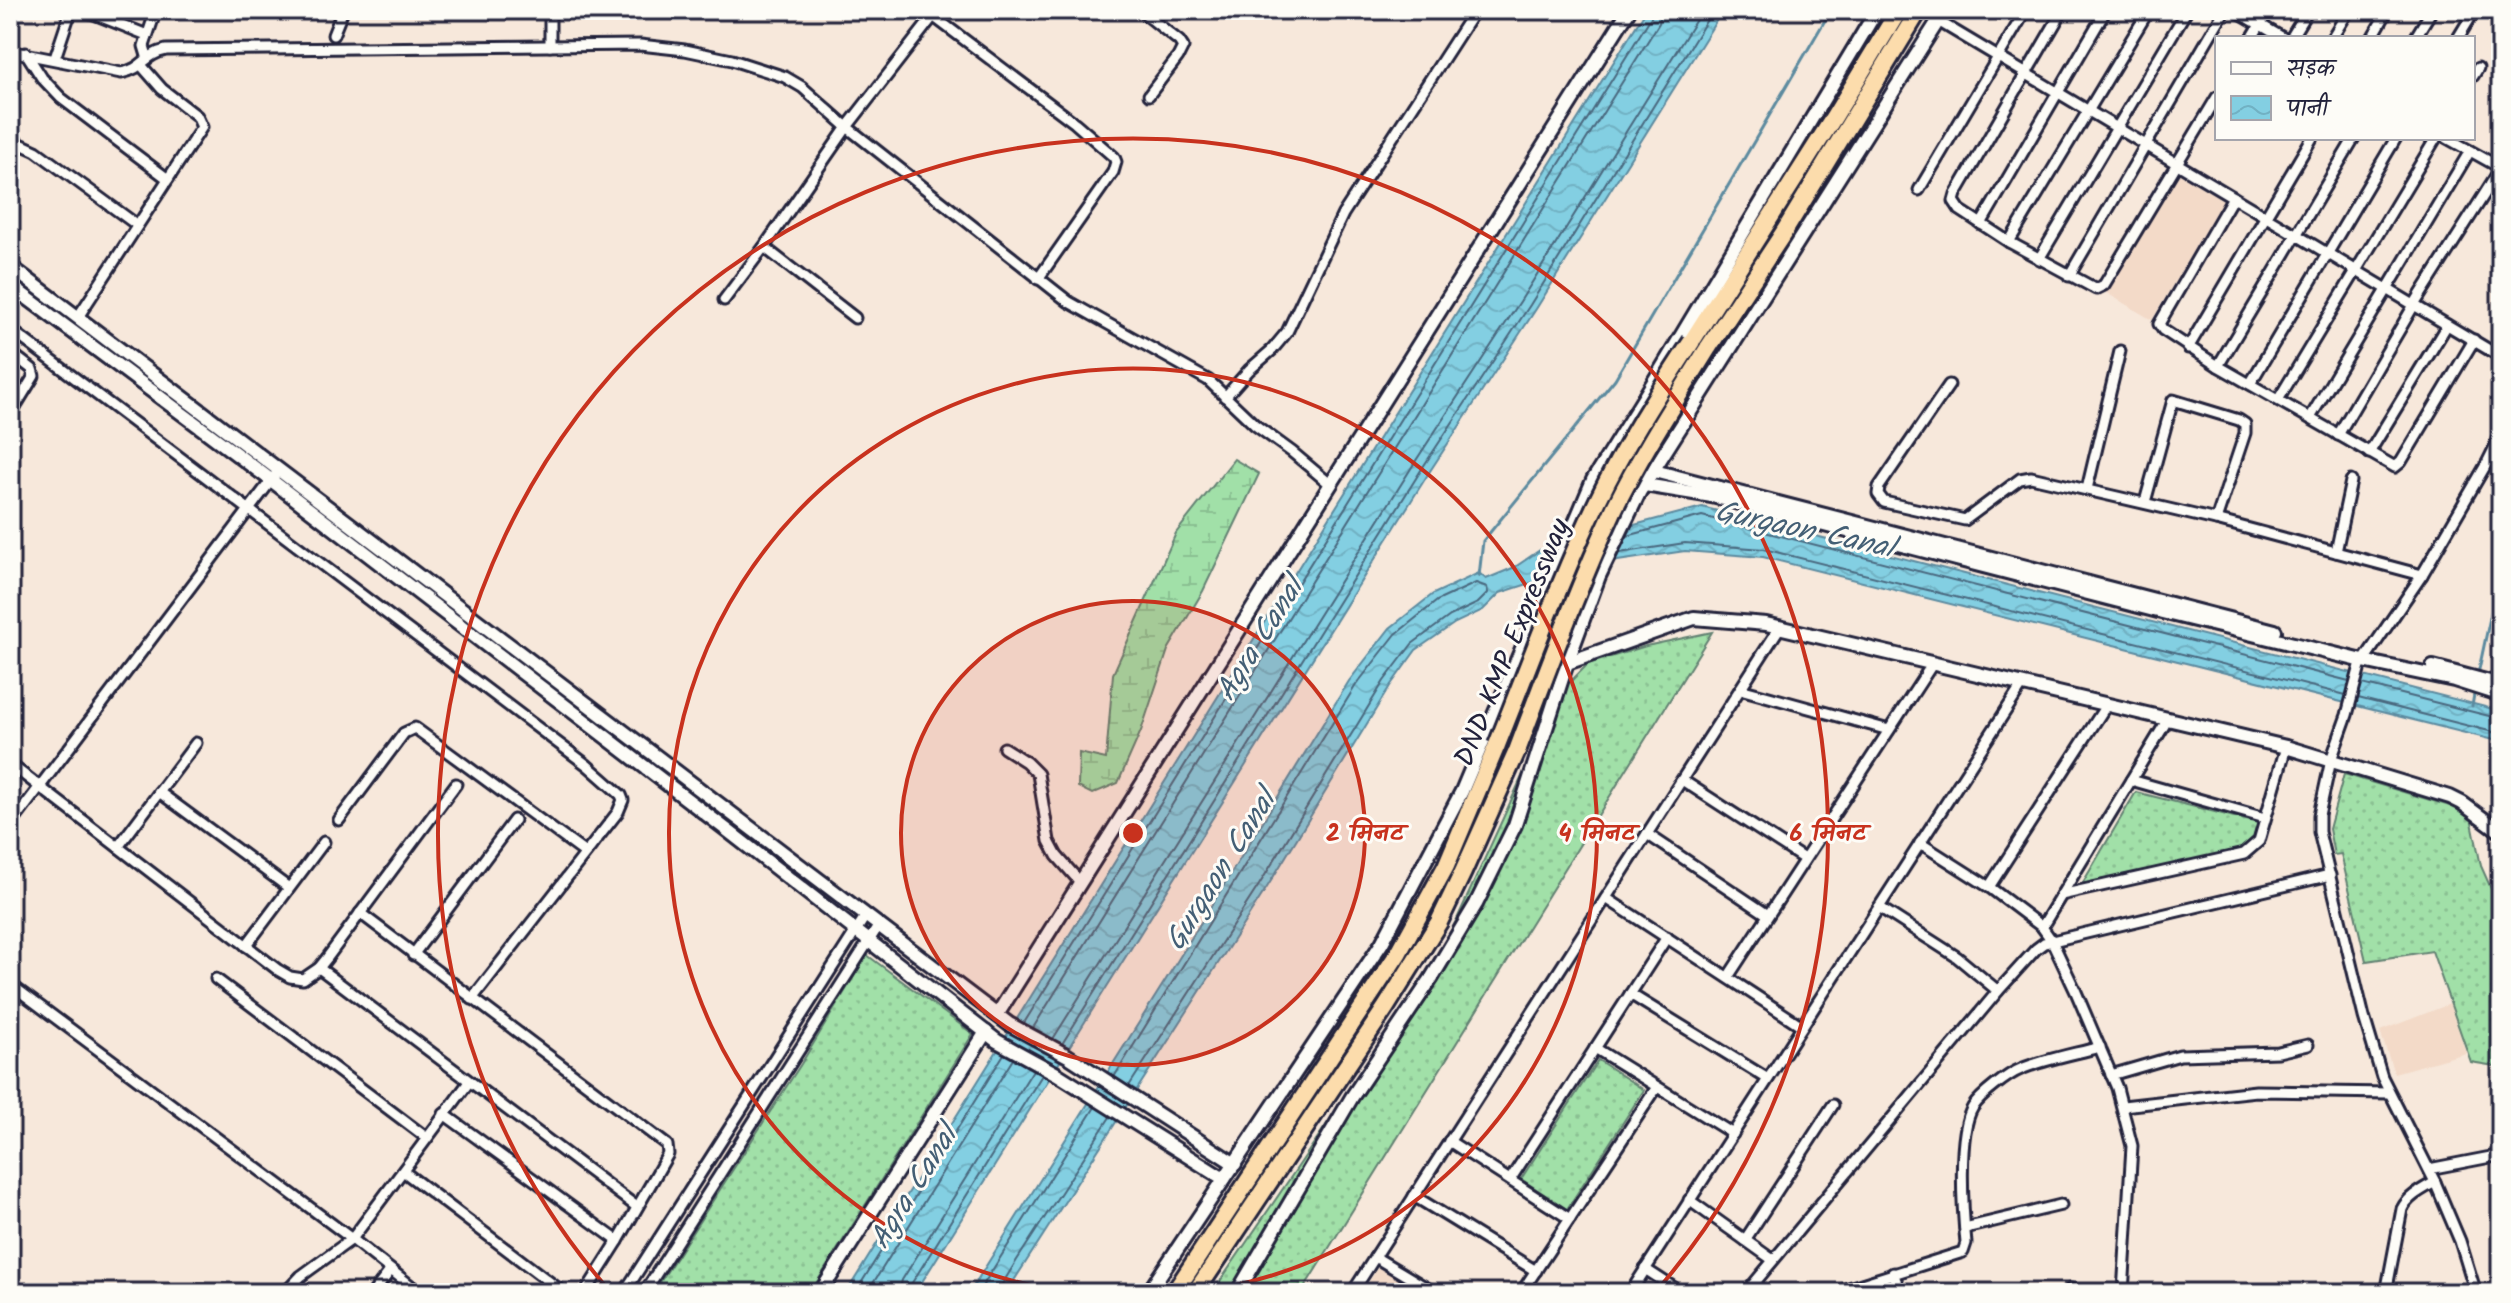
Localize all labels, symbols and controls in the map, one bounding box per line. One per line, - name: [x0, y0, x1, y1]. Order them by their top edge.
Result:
- legend: [2215, 36, 2475, 140]
- text: सड़क: [2287, 50, 2338, 89]
- text: पानी: [2286, 90, 2333, 129]
- water label: Gurgaon Canal: [1711, 489, 1904, 575]
- street label: DND KMP Expressway: [1443, 511, 1584, 774]
- water label: Agra Canal: [1204, 564, 1321, 711]
- water label: Gurgaon Canal: [1153, 776, 1293, 961]
- text: 2 मिनट: [1326, 815, 1409, 854]
- text: 4 मिनट: [1559, 815, 1640, 854]
- text: 6 मिनट: [1790, 815, 1871, 854]
- centre of rings: [1119, 819, 1147, 847]
- water label: Agra Canal: [858, 1112, 975, 1259]

